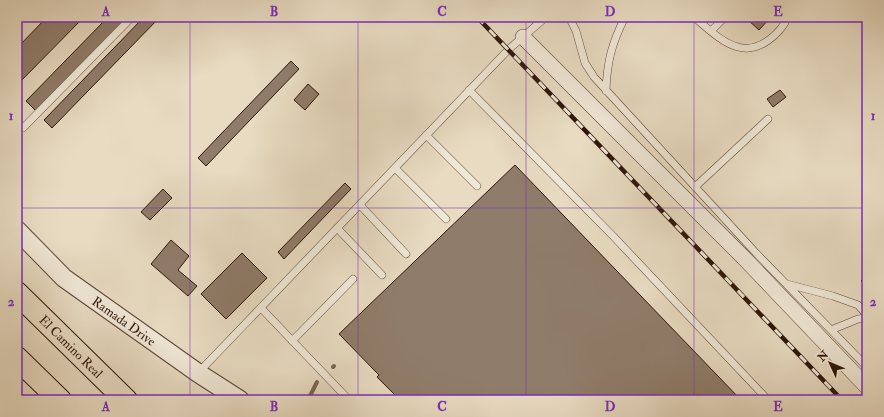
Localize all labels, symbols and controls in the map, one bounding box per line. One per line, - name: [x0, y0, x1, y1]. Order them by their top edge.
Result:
- text: A: [101, 4, 111, 20]
- text: B: [270, 4, 278, 20]
- text: C: [437, 4, 447, 20]
- text: D: [605, 4, 616, 20]
- text: E: [773, 4, 783, 20]
- text: 1: [9, 108, 14, 124]
- text: 1: [871, 108, 876, 124]
- street label: Ramada Drive: [89, 293, 159, 350]
- text: 2: [8, 294, 15, 310]
- text: 2: [870, 294, 877, 310]
- street label: El Camino Real: [35, 312, 106, 382]
- north arrow: [810, 343, 850, 383]
- text: N: [814, 348, 832, 365]
- text: A: [101, 399, 111, 415]
- text: B: [270, 399, 278, 415]
- text: C: [437, 399, 447, 415]
- text: D: [605, 399, 616, 415]
- text: E: [773, 399, 783, 415]

